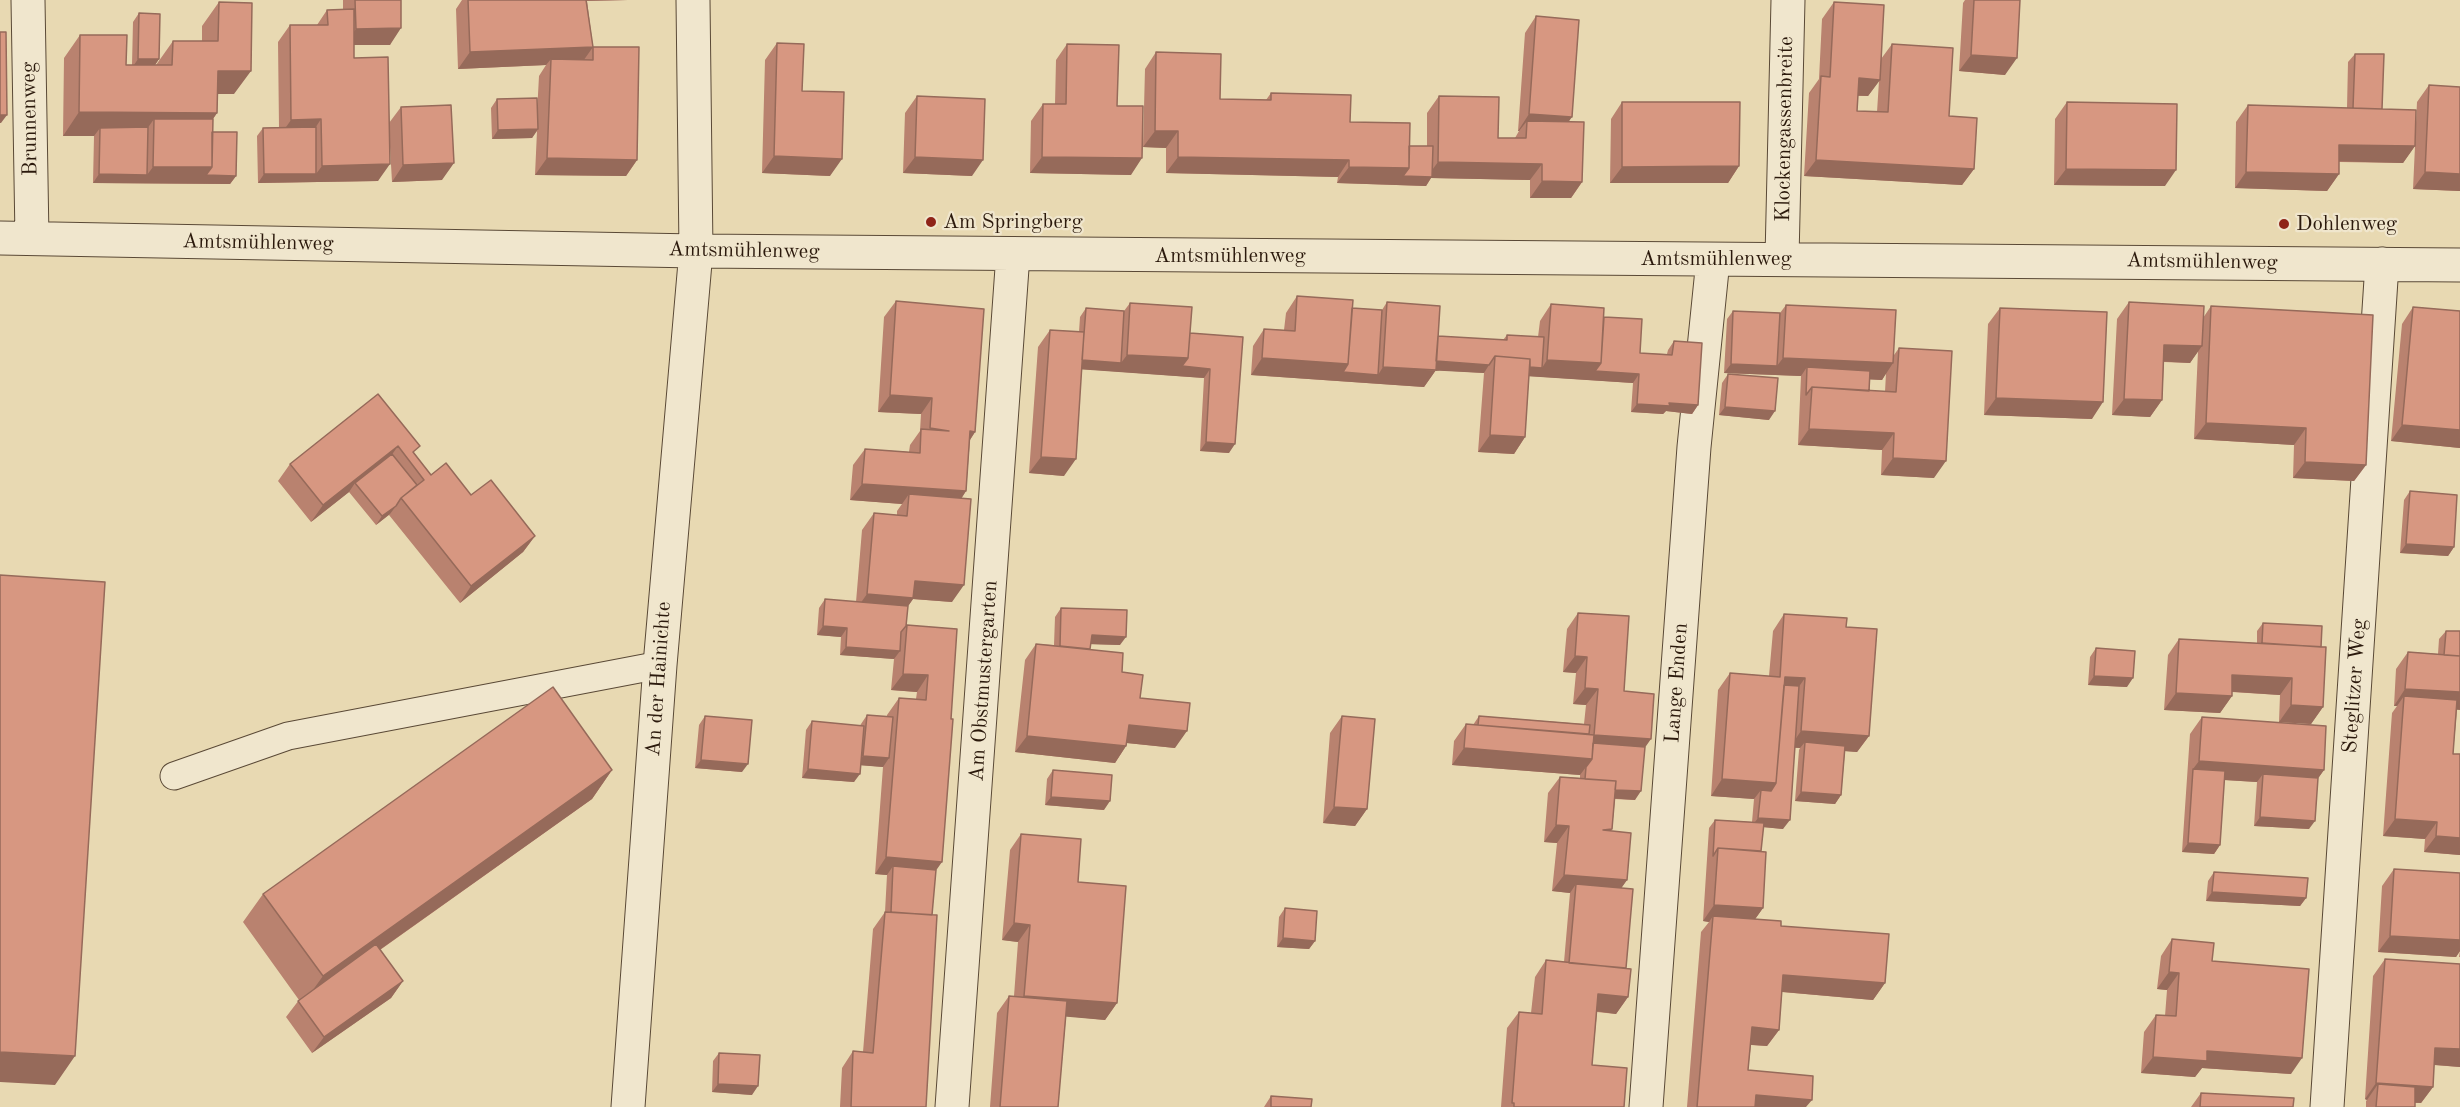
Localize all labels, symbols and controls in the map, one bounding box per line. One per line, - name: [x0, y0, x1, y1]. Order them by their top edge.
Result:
- street label: Klockengassenbreite: [1771, 36, 1799, 222]
- street label: Brunnenweg: [16, 62, 44, 176]
- place label: Am Springberg: [943, 209, 1083, 235]
- place label: Dohlenweg: [2296, 211, 2397, 237]
- marker: Am Springberg: [924, 215, 938, 229]
- marker: Dohlenweg: [2277, 217, 2291, 231]
- street label: Amtsmühlenweg: [182, 229, 334, 257]
- street label: Amtsmühlenweg: [668, 237, 820, 265]
- street label: Amtsmühlenweg: [1154, 243, 1306, 269]
- street label: Amtsmühlenweg: [1640, 246, 1792, 272]
- street label: Amtsmühlenweg: [2126, 248, 2278, 276]
- street label: Am Obstmustergarten: [964, 579, 1004, 783]
- street label: An der Hainichte: [641, 601, 677, 757]
- street label: Steglitzer Weg: [2338, 618, 2372, 754]
- street label: Lange Enden: [1660, 622, 1694, 744]

